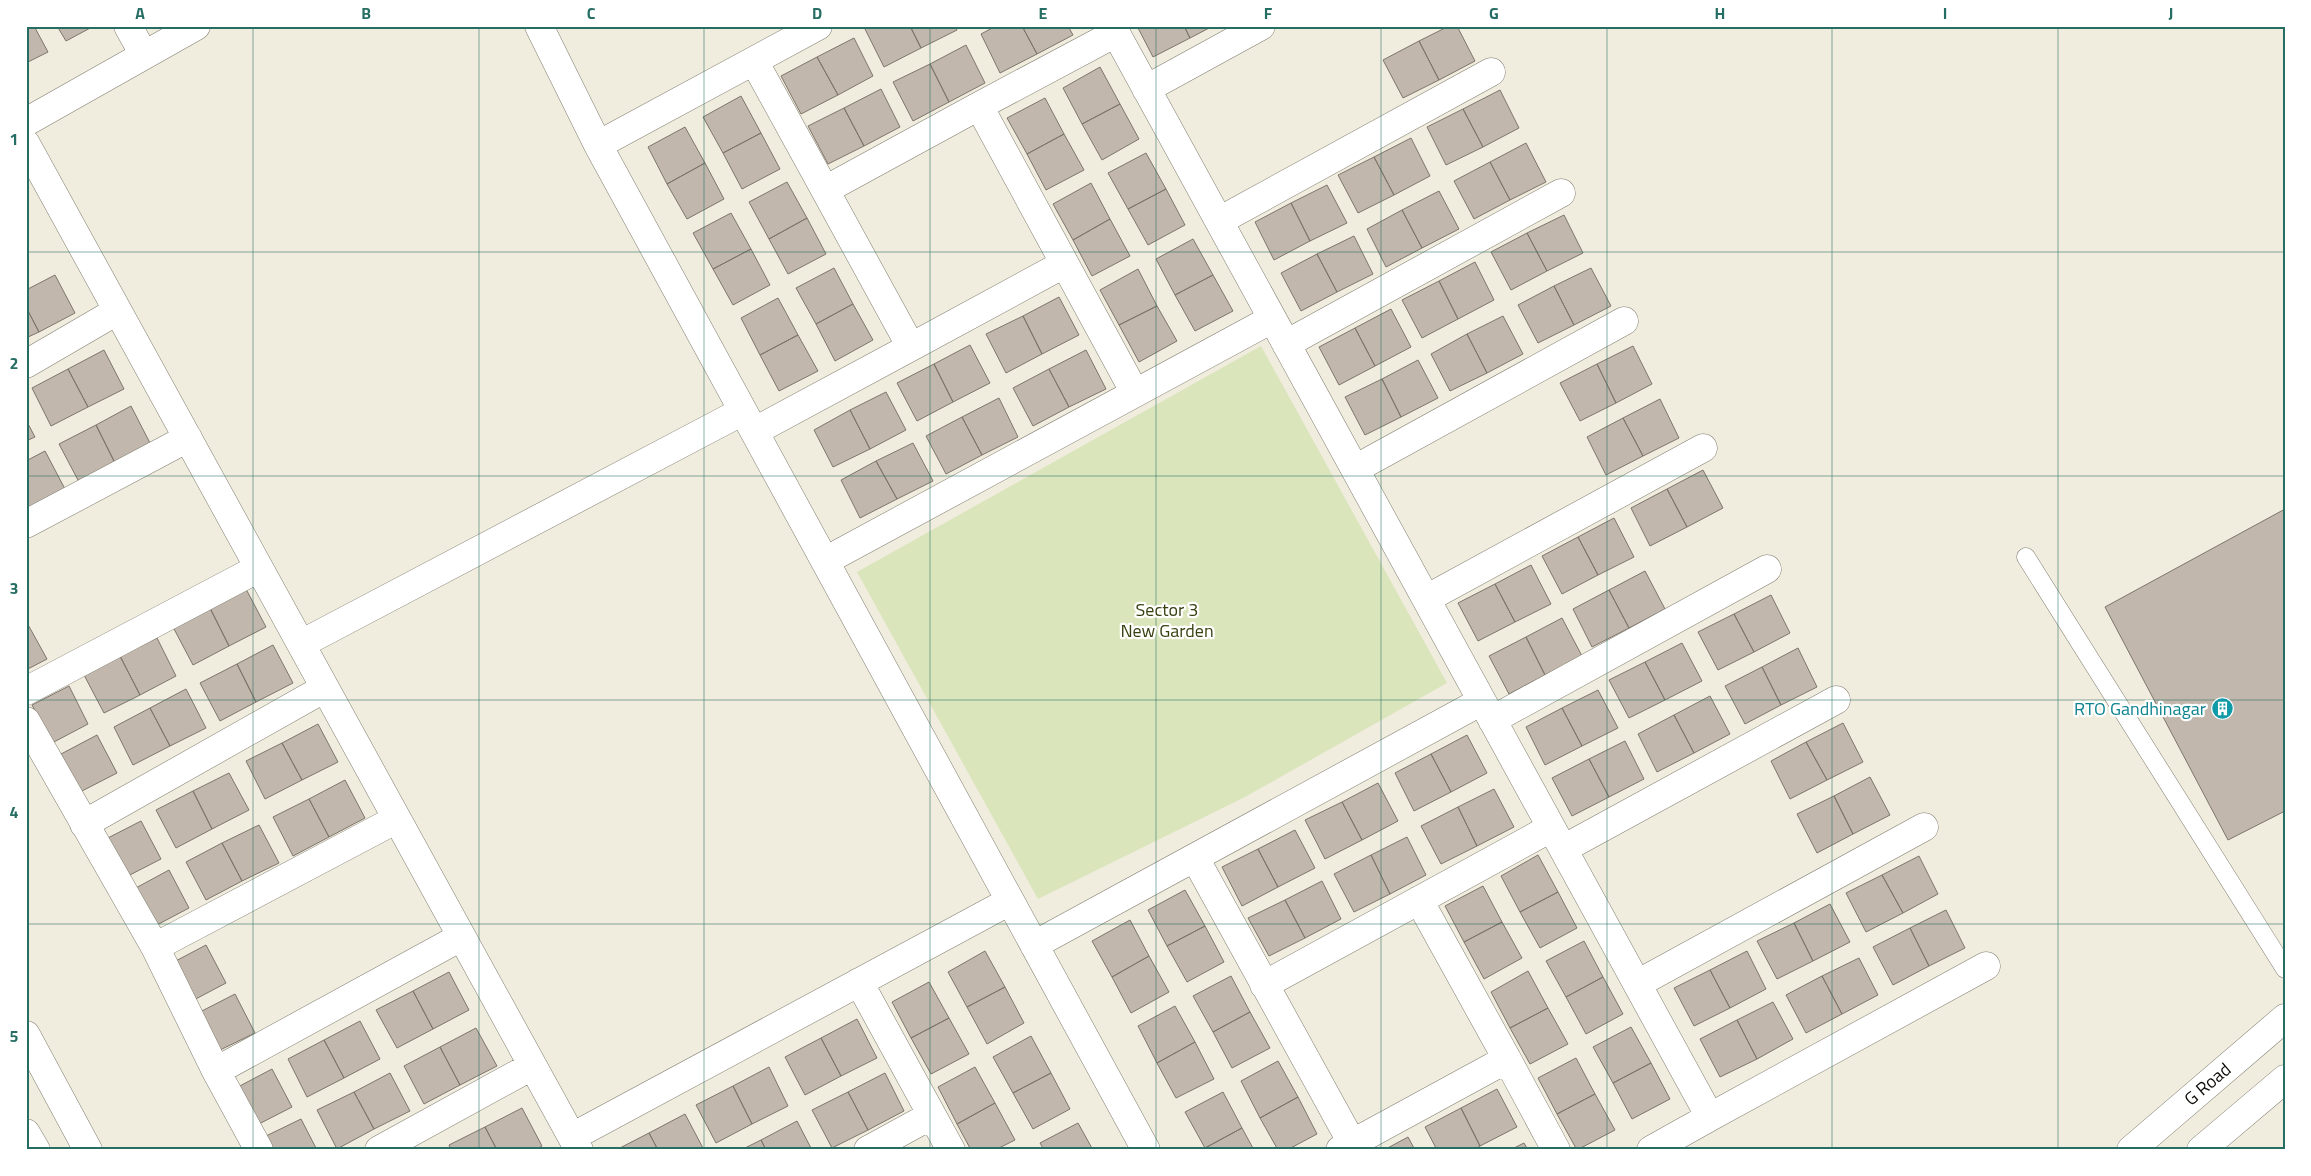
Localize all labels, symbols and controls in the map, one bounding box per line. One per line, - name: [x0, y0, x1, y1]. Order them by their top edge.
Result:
- text: A: [135, 1, 145, 25]
- text: B: [361, 1, 371, 25]
- text: C: [587, 1, 596, 25]
- text: D: [812, 1, 822, 25]
- text: E: [1039, 1, 1048, 25]
- text: F: [1264, 1, 1273, 25]
- text: G: [1489, 1, 1499, 25]
- text: H: [1715, 1, 1725, 25]
- text: I: [1943, 1, 1947, 25]
- text: J: [2169, 1, 2173, 25]
- text: 1: [10, 127, 18, 151]
- text: 2: [10, 351, 18, 375]
- text: 3: [10, 576, 18, 600]
- park label: Sector 3 New Garden: [1120, 596, 1214, 644]
- place label: RTO Gandhinagar: [2074, 695, 2206, 722]
- building icon: RTO Gandhinagar: [2210, 697, 2234, 721]
- text: 4: [10, 800, 19, 824]
- text: 5: [10, 1024, 19, 1048]
- street label: G Road: [2178, 1056, 2237, 1112]

